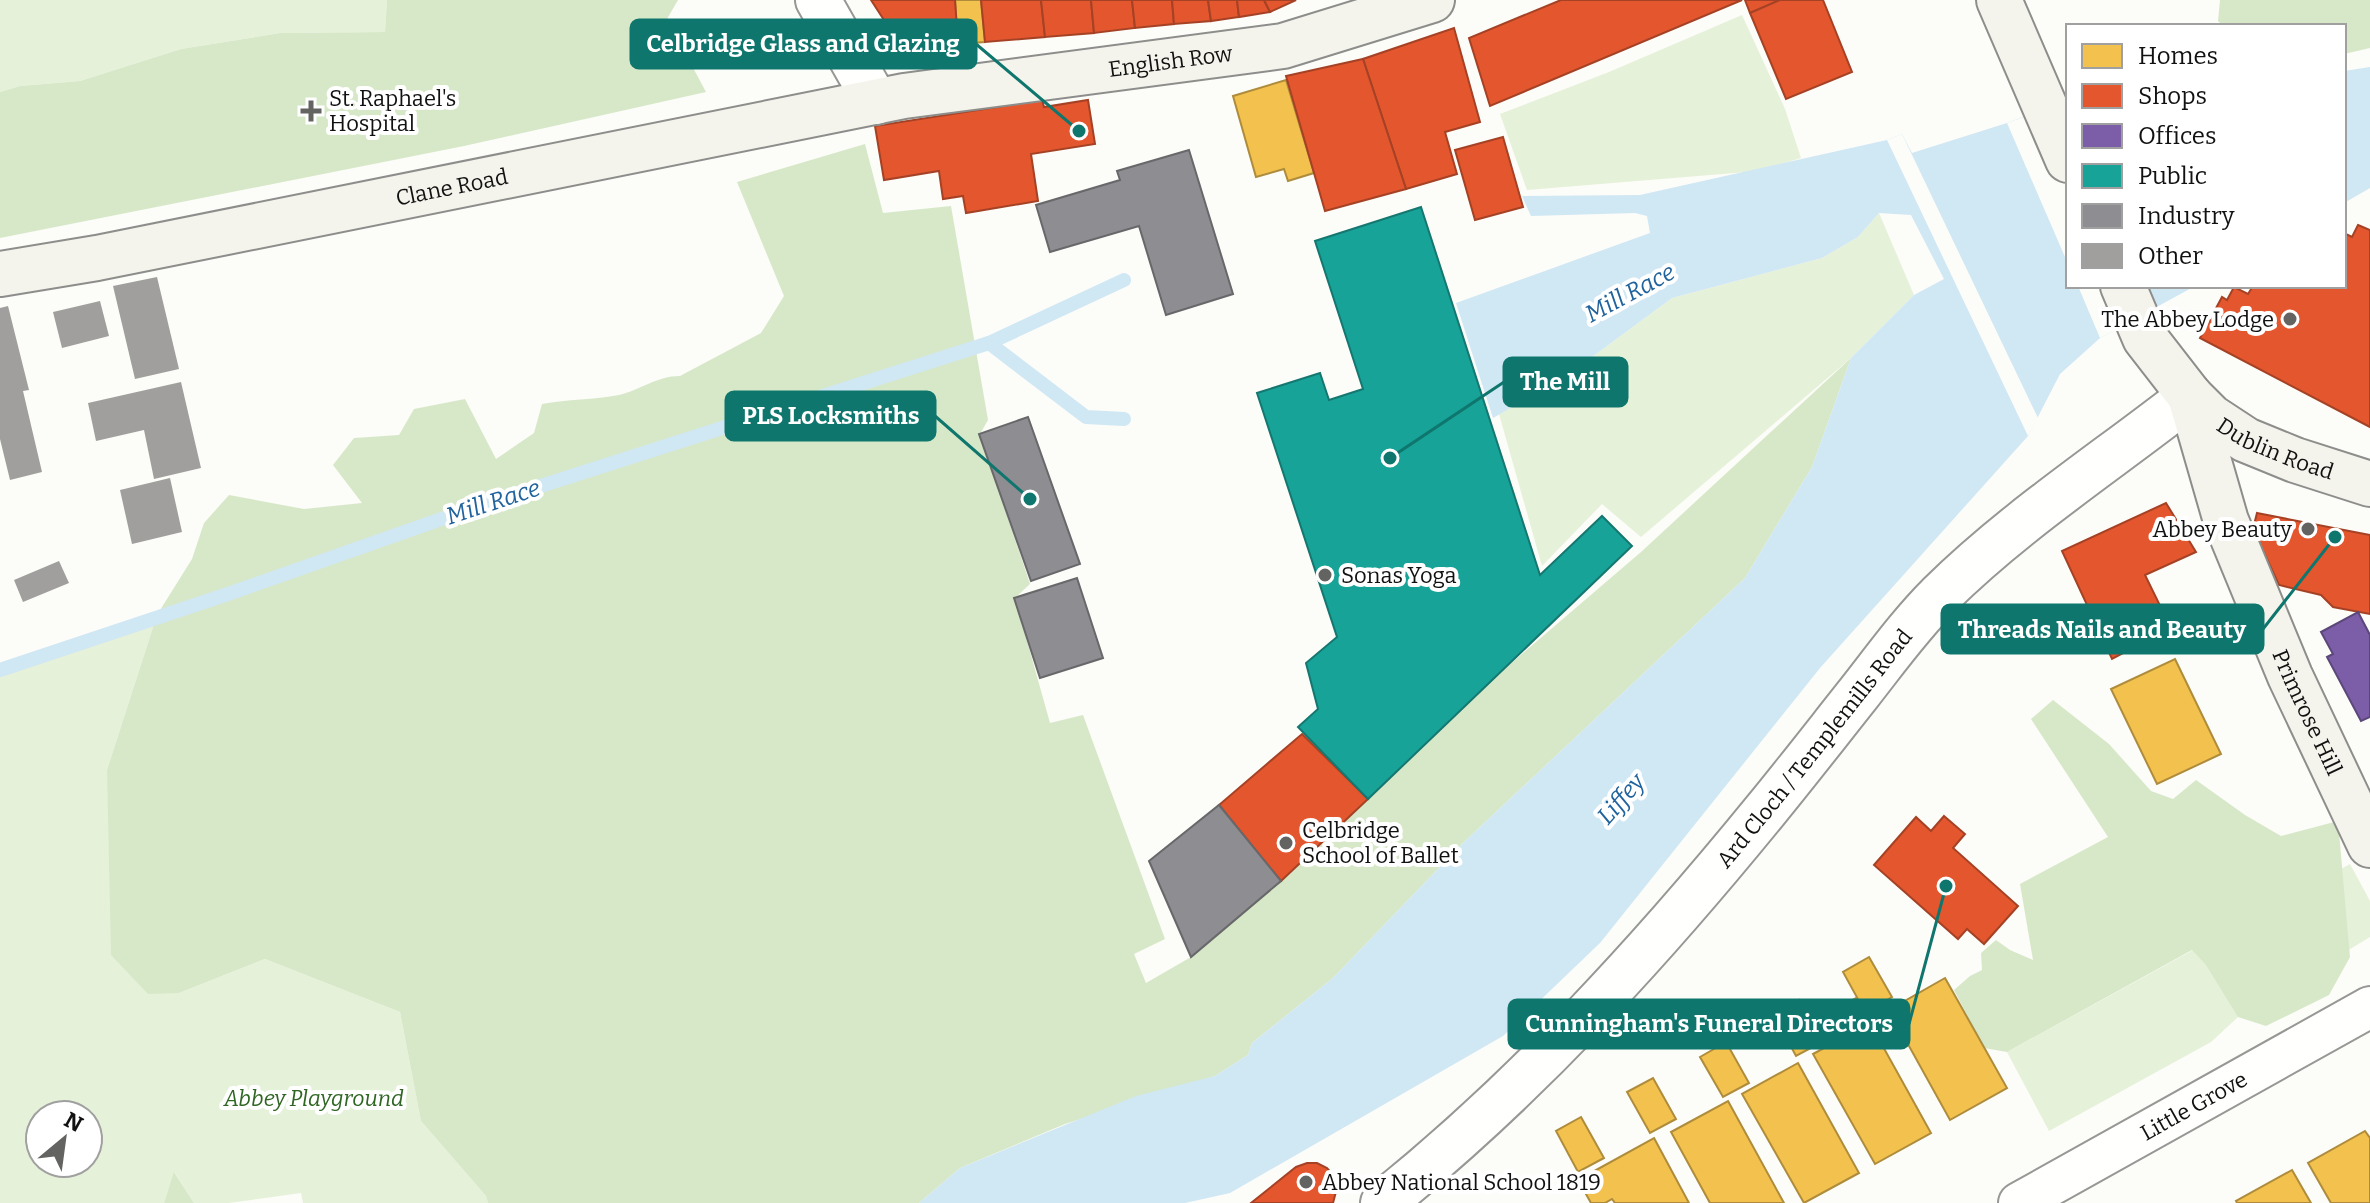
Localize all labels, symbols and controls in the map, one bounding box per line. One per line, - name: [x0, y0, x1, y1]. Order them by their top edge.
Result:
- callout: Celbridge Glass and Glazing: [631, 20, 976, 68]
- legend: [2066, 24, 2346, 288]
- text: Celbridge Glass and Glazing: [646, 30, 960, 58]
- street label: English Row: [1107, 39, 1234, 82]
- text: Homes: [2138, 42, 2218, 70]
- text: Shops: [2138, 82, 2207, 110]
- place label: St. Raphael's Hospital: [329, 85, 456, 137]
- marker: St. Raphael's Hospital: [300, 100, 322, 122]
- text: Offices: [2138, 122, 2216, 150]
- street label: Clane Road: [393, 162, 510, 211]
- text: Public: [2138, 162, 2207, 190]
- text: Industry: [2138, 202, 2235, 230]
- text: Other: [2138, 242, 2203, 270]
- water label: Mill Race: [1580, 258, 1680, 328]
- place label: The Abbey Lodge: [2101, 306, 2274, 333]
- marker: The Abbey Lodge: [2281, 310, 2299, 328]
- callout: The Mill: [1504, 358, 1627, 406]
- text: The Mill: [1520, 368, 1611, 396]
- callout: PLS Locksmiths: [726, 392, 935, 440]
- text: PLS Locksmiths: [742, 402, 920, 430]
- street label: Dublin Road: [2212, 411, 2337, 485]
- water label: Mill Race: [442, 474, 544, 530]
- place label: Abbey Beauty: [2153, 516, 2292, 543]
- marker: Abbey Beauty: [2299, 520, 2317, 538]
- place label: Sonas Yoga: [1341, 562, 1457, 589]
- marker: Sonas Yoga: [1316, 566, 1334, 584]
- callout: Threads Nails and Beauty: [1942, 605, 2263, 653]
- text: Threads Nails and Beauty: [1958, 616, 2247, 644]
- street label: Ard Cloch / Templemills Road: [1710, 623, 1917, 873]
- street label: Primrose Hill: [2267, 645, 2348, 779]
- water label: Liffey: [1591, 767, 1652, 830]
- place label: Celbridge School of Ballet: [1302, 817, 1459, 869]
- marker: Celbridge School of Ballet: [1277, 834, 1295, 852]
- callout: Cunningham's Funeral Directors: [1509, 1000, 1909, 1048]
- text: Cunningham's Funeral Directors: [1525, 1010, 1893, 1038]
- street label: Little Grove: [2136, 1065, 2252, 1146]
- park label: Abbey Playground: [223, 1085, 404, 1112]
- north arrow: [24, 1099, 104, 1179]
- text: N: [59, 1106, 87, 1138]
- place label: Abbey National School 1819: [1322, 1169, 1601, 1196]
- marker: Abbey National School 1819: [1297, 1173, 1315, 1191]

